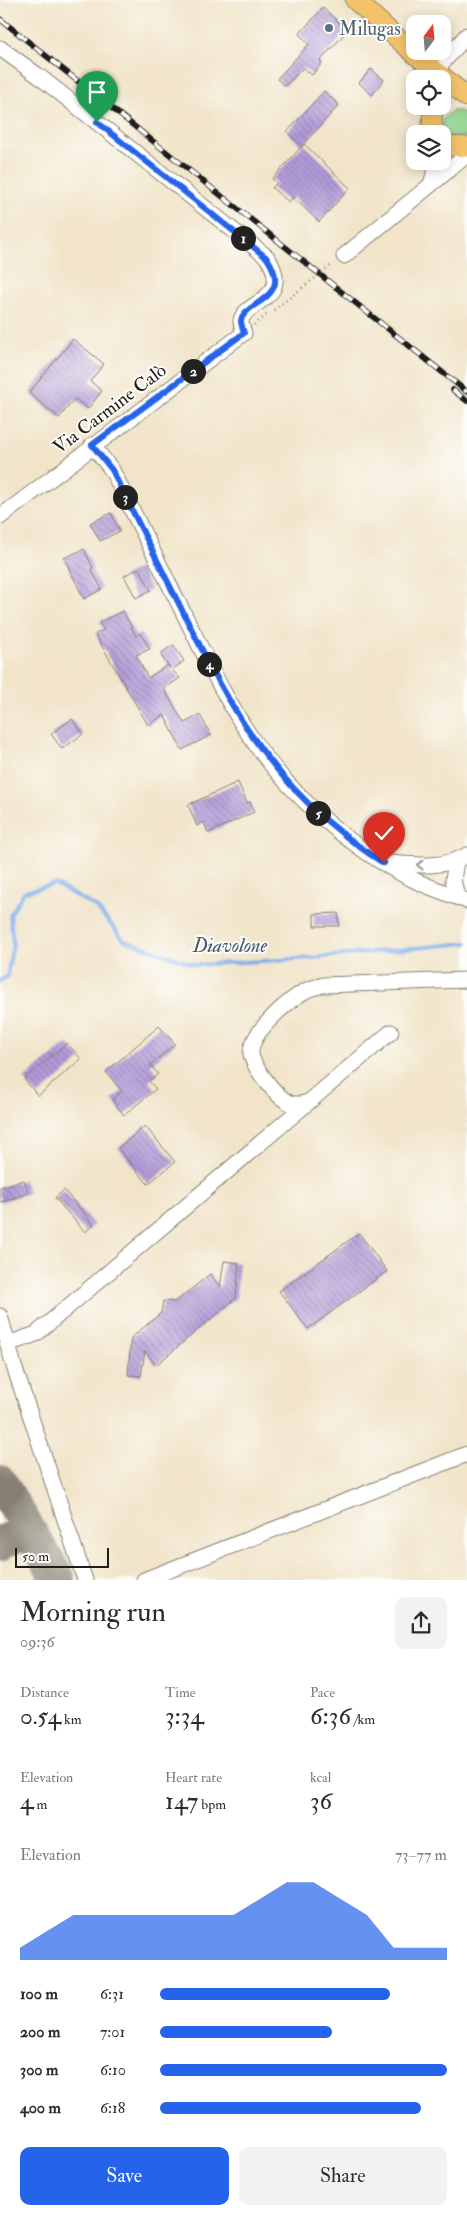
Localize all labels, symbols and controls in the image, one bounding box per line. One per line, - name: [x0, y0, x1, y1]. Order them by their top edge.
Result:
- north arrow: [406, 15, 451, 60]
- map controls: [406, 15, 451, 170]
- place label: Milugas: [339, 17, 401, 41]
- marker: Milugas: [323, 22, 335, 34]
- button: locate: [406, 70, 451, 115]
- pin: [76, 71, 118, 122]
- icon: arrive: [83, 78, 111, 106]
- button: layers: [406, 125, 451, 170]
- pin: 1: [230, 226, 256, 250]
- text: 1: [241, 230, 246, 247]
- street label: Via Carmine Calò: [48, 358, 171, 459]
- pin: 2: [180, 358, 206, 384]
- text: 2: [190, 363, 197, 380]
- pin: 3: [112, 484, 138, 510]
- text: 3: [123, 489, 128, 506]
- pin: 4: [196, 652, 222, 676]
- text: 4: [206, 656, 213, 673]
- pin: 5: [306, 800, 330, 826]
- text: 5: [315, 805, 322, 822]
- pin: [363, 812, 405, 863]
- icon: check: [370, 819, 398, 847]
- one-way arrow: [416, 860, 424, 870]
- water label: Diavolone: [192, 933, 268, 958]
- scale bar: [15, 1545, 109, 1568]
- text: 50 m: [22, 1548, 49, 1565]
- text: Morning run: [20, 1595, 166, 1630]
- button: share: [395, 1597, 447, 1649]
- text: 09:36: [20, 1632, 55, 1652]
- text: Distance: [20, 1684, 69, 1701]
- text: Time: [165, 1684, 196, 1701]
- text: Pace: [310, 1684, 335, 1701]
- text: 0.54: [20, 1701, 61, 1732]
- text: 3:34: [165, 1701, 204, 1732]
- text: 6:36: [310, 1701, 351, 1732]
- text: km: [61, 1711, 82, 1728]
- text: /km: [351, 1711, 375, 1728]
- text: Elevation: [20, 1769, 73, 1786]
- text: Heart rate: [165, 1769, 222, 1786]
- text: kcal: [310, 1769, 331, 1786]
- text: 4: [20, 1786, 33, 1817]
- text: 147: [165, 1786, 198, 1817]
- text: 36: [310, 1786, 332, 1817]
- text: m: [33, 1796, 47, 1813]
- text: bpm: [198, 1796, 226, 1813]
- text: Elevation: [20, 1845, 81, 1865]
- text: 73–77 m: [395, 1845, 447, 1865]
- text: 100 m: [20, 1984, 58, 2004]
- text: 6:31: [100, 1984, 124, 2004]
- text: 200 m: [20, 2022, 60, 2042]
- text: 7:01: [100, 2022, 125, 2042]
- text: 300 m: [20, 2060, 58, 2080]
- text: 6:10: [100, 2060, 126, 2080]
- text: 400 m: [20, 2098, 61, 2118]
- text: 6:18: [100, 2098, 125, 2118]
- button: Save: [20, 2147, 229, 2205]
- button: Share: [239, 2147, 447, 2205]

